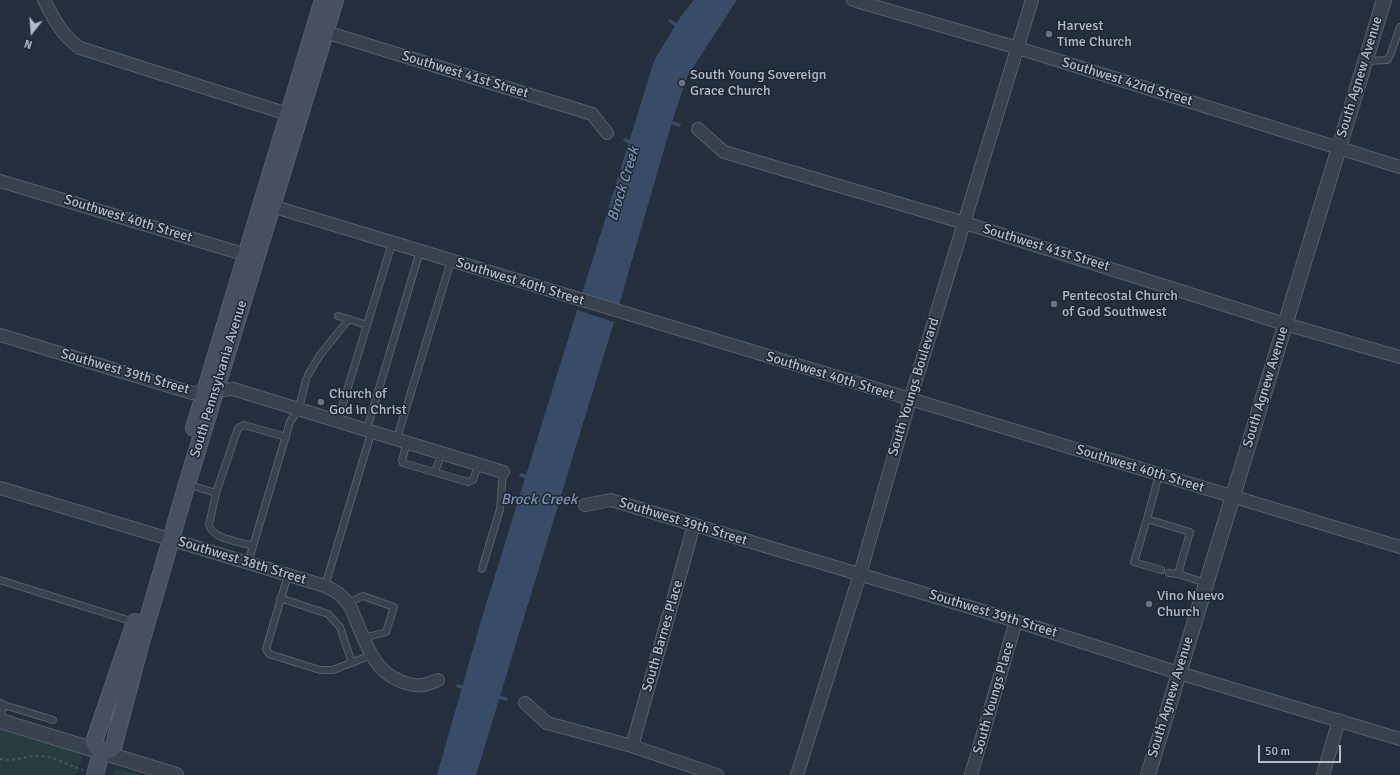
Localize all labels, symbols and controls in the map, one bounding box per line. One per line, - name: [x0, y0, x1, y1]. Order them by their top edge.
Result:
- north arrow: [12, 12, 52, 52]
- street label: South Agnew Avenue: [1334, 14, 1386, 140]
- place label: Harvest Time Church: [1057, 18, 1132, 50]
- marker: Harvest Time Church: [1044, 29, 1054, 39]
- text: N: [23, 37, 34, 51]
- street label: Southwest 41st Street: [400, 48, 530, 102]
- street label: Southwest 42nd Street: [1060, 54, 1194, 110]
- place label: South Young Sovereign Grace Church: [690, 67, 826, 100]
- marker: South Young Sovereign Grace Church: [677, 78, 687, 88]
- water label: Brock Creek: [604, 145, 644, 223]
- street label: Southwest 40th Street: [62, 191, 194, 247]
- street label: Southwest 41st Street: [981, 221, 1111, 275]
- street label: Southwest 40th Street: [454, 254, 586, 310]
- place label: Pentecostal Church of God Southwest: [1062, 288, 1178, 320]
- street label: South Pennsylvania Avenue: [187, 298, 251, 460]
- marker: Pentecostal Church of God Southwest: [1049, 299, 1059, 309]
- street label: South Youngs Boulevard: [885, 316, 943, 458]
- street label: South Agnew Avenue: [1240, 324, 1292, 450]
- street label: Southwest 39th Street: [59, 346, 191, 398]
- street label: Southwest 40th Street: [764, 348, 896, 404]
- place label: Church of God in Christ: [329, 386, 407, 418]
- marker: Church of God in Christ: [316, 397, 326, 407]
- street label: Southwest 40th Street: [1074, 441, 1206, 497]
- water label: Brock Creek: [501, 491, 577, 509]
- street label: Southwest 39th Street: [617, 494, 749, 550]
- street label: Southwest 38th Street: [176, 533, 308, 589]
- street label: South Barnes Place: [639, 578, 687, 694]
- street label: Southwest 39th Street: [927, 586, 1059, 642]
- place label: Vino Nuevo Church: [1157, 588, 1224, 620]
- marker: Vino Nuevo Church: [1144, 599, 1154, 609]
- street label: South Agnew Avenue: [1145, 634, 1197, 760]
- street label: South Youngs Place: [970, 640, 1018, 756]
- scale bar: [1260, 737, 1343, 763]
- text: 50 m: [1265, 744, 1290, 759]

